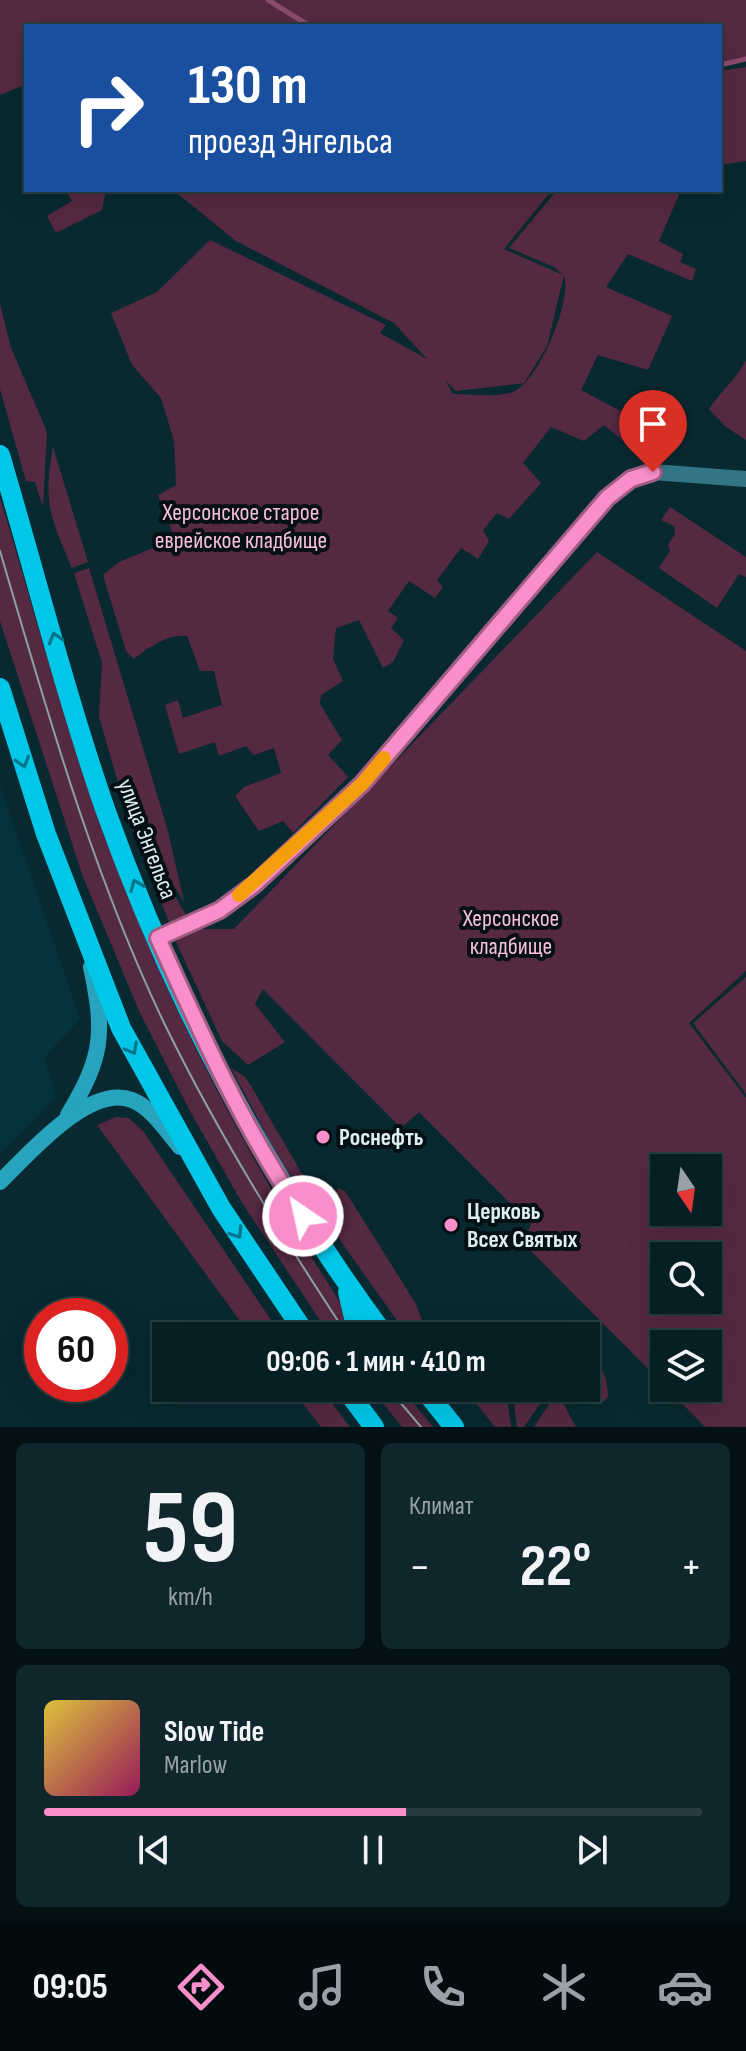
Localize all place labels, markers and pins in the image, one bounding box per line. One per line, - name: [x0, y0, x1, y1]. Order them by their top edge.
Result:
- pin: [619, 390, 687, 472]
- place label: Роснефть: [339, 1123, 424, 1152]
- marker: Роснефть: [314, 1128, 332, 1146]
- place label: Церковь Всех Святых: [467, 1197, 577, 1254]
- marker: Церковь Всех Святых: [442, 1216, 460, 1234]

